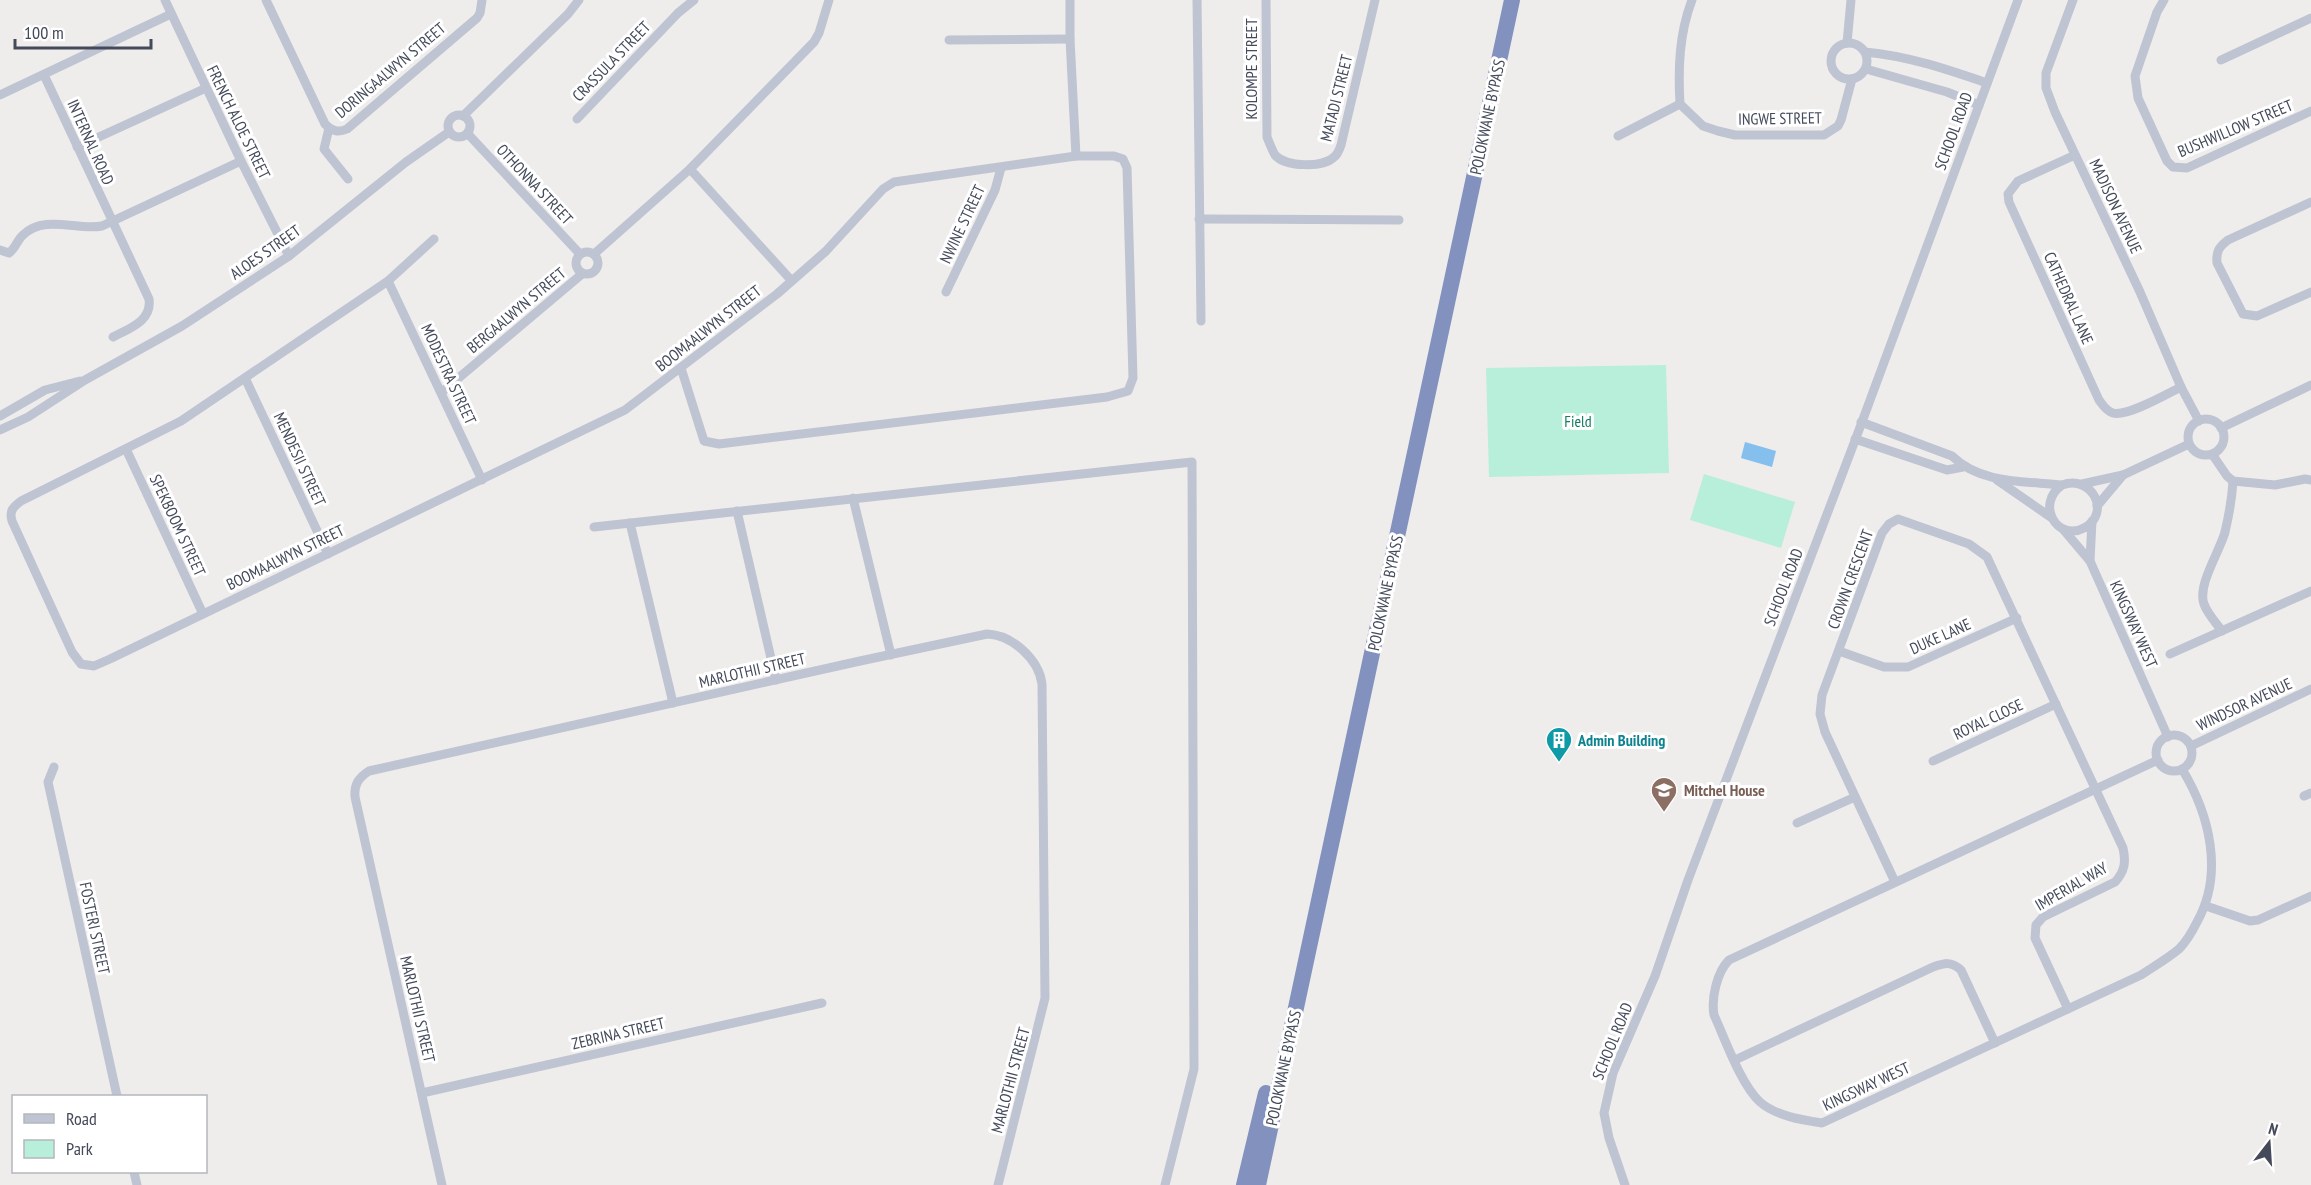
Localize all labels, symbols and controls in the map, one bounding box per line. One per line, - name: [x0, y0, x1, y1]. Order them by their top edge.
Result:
- scale bar: [15, 12, 152, 50]
- street label: CRASSULA STREET: [568, 17, 654, 105]
- street label: DORINGAALWYN STREET: [331, 18, 449, 122]
- street label: KOLOMPE STREET: [1241, 18, 1261, 120]
- text: 100 m: [24, 21, 64, 44]
- street label: MATADI STREET: [1316, 52, 1356, 144]
- street label: POLOKWANE BYPASS: [1465, 57, 1509, 176]
- street label: FRENCH ALOE STREET: [203, 62, 275, 182]
- street label: SCHOOL ROAD: [1930, 89, 1976, 173]
- street label: BUSHWILLOW STREET: [2174, 95, 2296, 161]
- street label: INTERNAL ROAD: [63, 96, 119, 188]
- street label: INGWE STREET: [1738, 107, 1822, 129]
- street label: OTHONNA STREET: [493, 140, 577, 228]
- street label: MADISON AVENUE: [2085, 155, 2147, 257]
- street label: NWINE STREET: [935, 181, 989, 267]
- street label: ALOES STREET: [226, 220, 304, 284]
- street label: CATHEDRAL LANE: [2040, 249, 2098, 347]
- street label: BERGAALWYN STREET: [463, 263, 569, 357]
- street label: BOOMAALWYN STREET: [651, 281, 765, 375]
- street label: MODESTRA STREET: [417, 321, 481, 427]
- street label: MENDESII STREET: [270, 409, 330, 509]
- park label: Field: [1564, 411, 1592, 431]
- street label: SPEKBOOM STREET: [146, 471, 210, 579]
- street label: BOOMAALWYN STREET: [223, 520, 347, 594]
- street label: CROWN CRESCENT: [1823, 526, 1877, 632]
- street label: POLOKWANE BYPASS: [1363, 533, 1407, 652]
- street label: SCHOOL ROAD: [1759, 545, 1807, 629]
- street label: KINGSWAY WEST: [2106, 577, 2162, 671]
- street label: DUKE LANE: [1906, 614, 1974, 658]
- street label: MARLOTHII STREET: [697, 648, 807, 692]
- street label: WINDSOR AVENUE: [2193, 673, 2295, 735]
- street label: ROYAL CLOSE: [1950, 694, 2026, 744]
- building icon: Admin Building: [1544, 725, 1574, 763]
- place label: Admin Building: [1577, 730, 1665, 750]
- school or university icon: Mitchel House: [1649, 775, 1679, 813]
- place label: Mitchel House: [1684, 780, 1765, 800]
- street label: IMPERIAL WAY: [2031, 857, 2111, 915]
- street label: FOSTERI STREET: [75, 880, 115, 976]
- street label: MARLOTHII STREET: [396, 954, 440, 1064]
- street label: SCHOOL ROAD: [1587, 999, 1637, 1083]
- street label: POLOKWANE BYPASS: [1261, 1008, 1305, 1127]
- street label: ZEBRINA STREET: [570, 1013, 666, 1053]
- street label: MARLOTHII STREET: [986, 1025, 1034, 1135]
- street label: KINGSWAY WEST: [1819, 1057, 1913, 1115]
- legend: [12, 1095, 207, 1173]
- text: Road: [66, 1107, 97, 1130]
- north arrow: [2239, 1113, 2299, 1173]
- text: N: [2266, 1118, 2280, 1139]
- text: Park: [66, 1137, 93, 1160]

